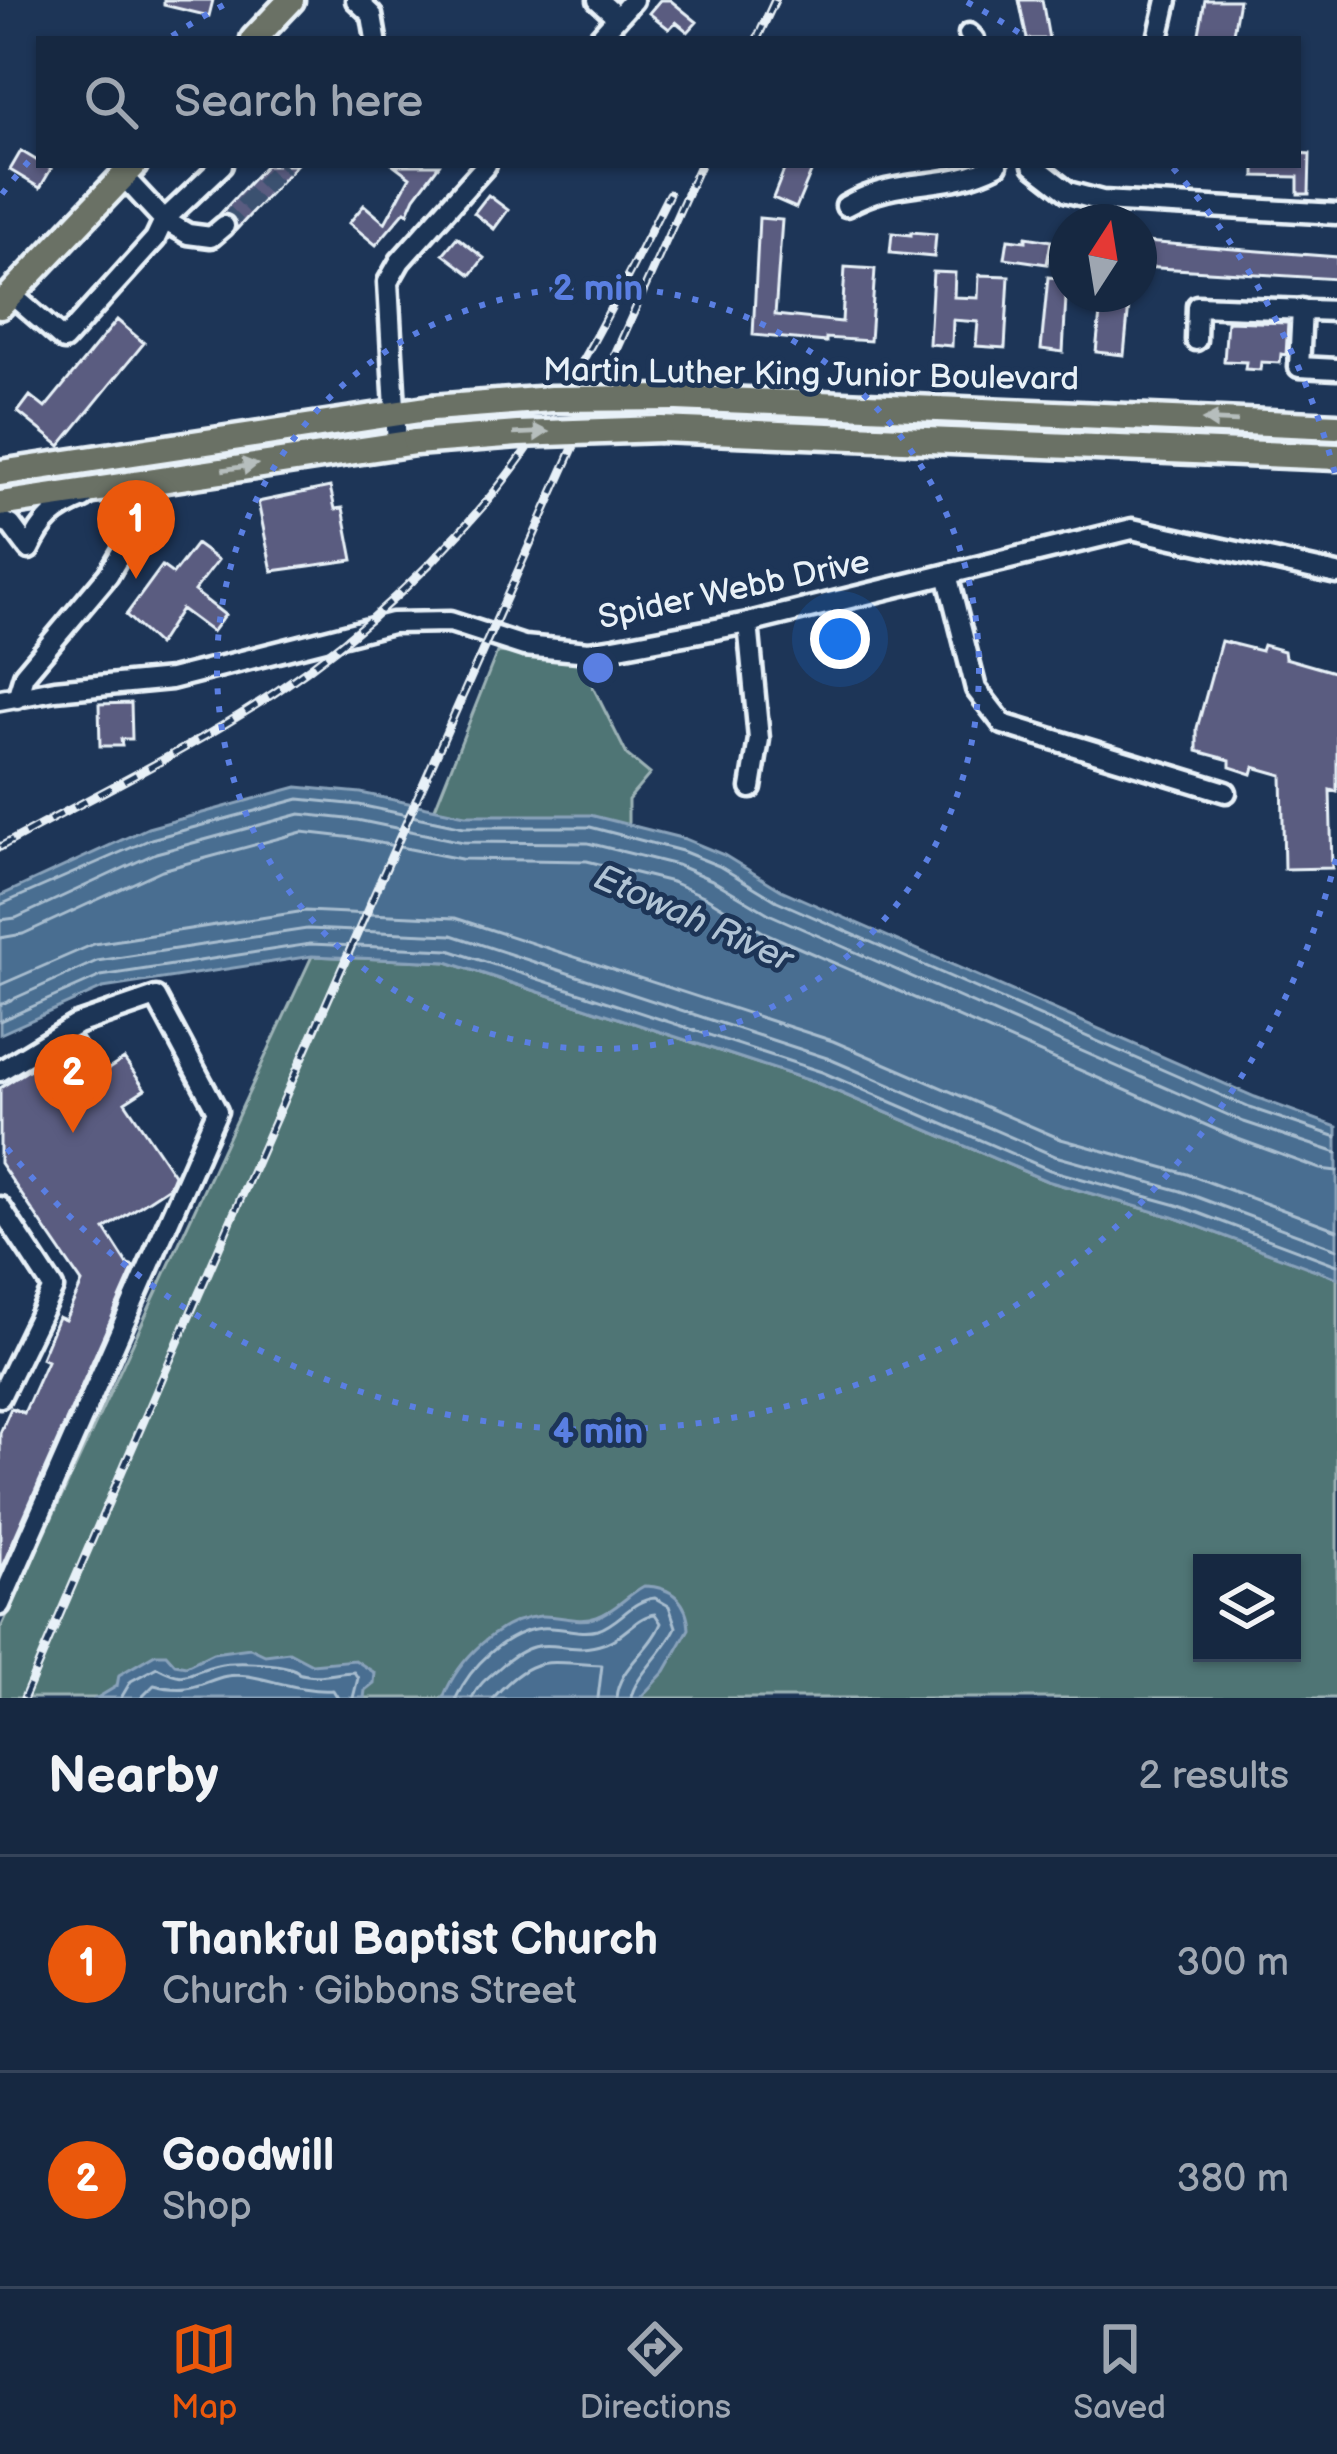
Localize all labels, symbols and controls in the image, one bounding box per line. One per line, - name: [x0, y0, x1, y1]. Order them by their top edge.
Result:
- search box: [36, 36, 1301, 168]
- icon: search: [78, 69, 144, 135]
- text: Search here: [174, 75, 423, 130]
- north arrow: [1049, 204, 1157, 312]
- text: 2 min: [553, 268, 643, 311]
- street label: Martin Luther King Junior Boulevard: [542, 350, 1080, 400]
- one-way arrow: [1200, 411, 1238, 430]
- one-way arrow: [513, 423, 551, 442]
- one-way arrow: [222, 458, 259, 477]
- pin: 1: [97, 480, 175, 579]
- street label: Spider Webb Drive: [595, 542, 873, 638]
- your location: [810, 609, 870, 669]
- centre of rings: [577, 647, 619, 689]
- water label: Etowah River: [587, 856, 801, 983]
- pin: 2: [34, 1034, 112, 1133]
- text: 4 min: [553, 1411, 643, 1454]
- map controls: [1193, 1554, 1301, 1662]
- button: layers: [1193, 1554, 1301, 1662]
- text: Nearby: [48, 1746, 219, 1807]
- text: 2 results: [1138, 1753, 1289, 1800]
- text: Thankful Baptist Church: [162, 1913, 658, 1968]
- text: 1: [79, 1940, 95, 1987]
- text: 300 m: [1176, 1940, 1289, 1987]
- text: Church · Gibbons Street: [162, 1968, 576, 2015]
- text: Goodwill: [162, 2129, 334, 2184]
- text: 2: [75, 2156, 99, 2203]
- text: 380 m: [1177, 2156, 1289, 2203]
- text: Shop: [162, 2184, 252, 2231]
- tab: Map: [171, 2316, 237, 2428]
- tab: Directions: [580, 2316, 731, 2428]
- tab: Saved: [1073, 2316, 1166, 2428]

